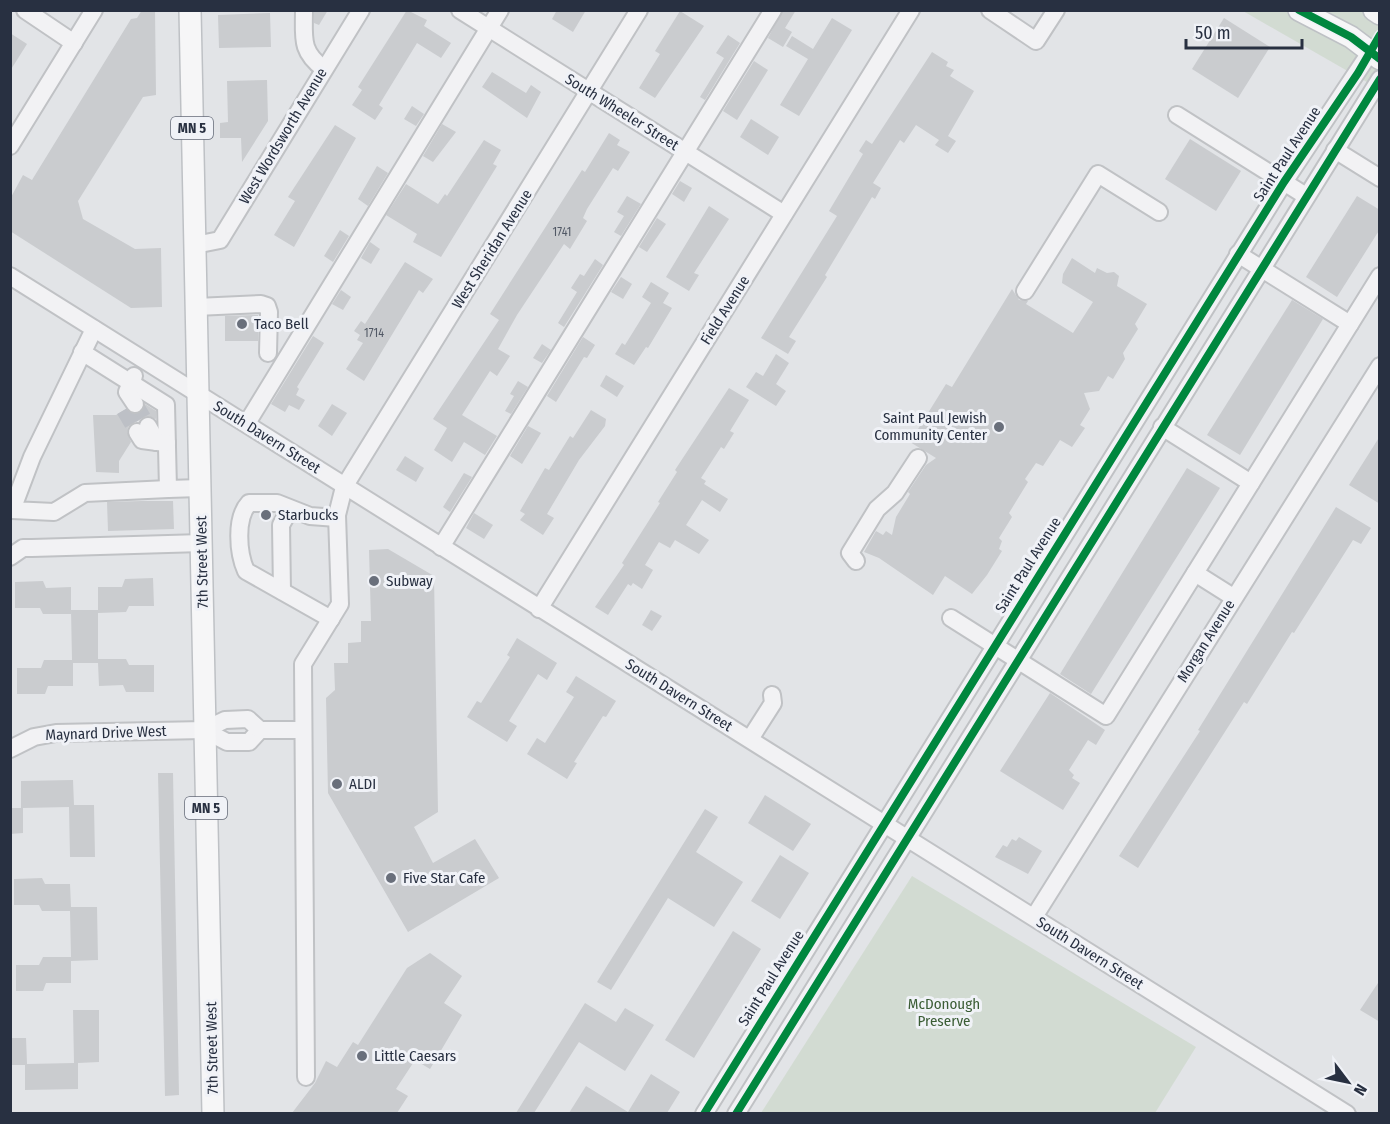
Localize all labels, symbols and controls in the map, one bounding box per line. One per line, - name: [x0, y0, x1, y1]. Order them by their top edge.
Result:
- scale bar: [1186, 12, 1302, 50]
- text: 50 m: [1195, 22, 1231, 44]
- street label: West Wordsworth Avenue: [235, 65, 331, 207]
- street label: South Wheeler Street: [562, 70, 682, 154]
- street label: Saint Paul Avenue: [1250, 103, 1324, 205]
- road number: MN 5: [171, 117, 213, 139]
- street label: West Sheridan Avenue: [448, 186, 536, 312]
- house number: 1741: [553, 225, 571, 239]
- street label: Field Avenue: [697, 272, 753, 348]
- place label: Taco Bell: [254, 315, 309, 333]
- marker: Taco Bell: [235, 317, 249, 331]
- house number: 1714: [364, 326, 384, 340]
- street label: South Davern Street: [210, 397, 324, 477]
- place label: Saint Paul Jewish Community Center: [874, 409, 988, 444]
- marker: Saint Paul Jewish Community Center: [992, 420, 1006, 434]
- place label: Starbucks: [278, 506, 338, 524]
- marker: Starbucks: [259, 508, 273, 522]
- street label: Saint Paul Avenue: [991, 514, 1065, 616]
- street label: 7th Street West: [192, 515, 212, 608]
- place label: Subway: [386, 572, 433, 590]
- marker: Subway: [367, 574, 381, 588]
- street label: Morgan Avenue: [1173, 596, 1239, 686]
- street label: South Davern Street: [622, 655, 736, 735]
- street label: Maynard Drive West: [45, 722, 167, 744]
- place label: ALDI: [349, 775, 376, 793]
- marker: ALDI: [330, 777, 344, 791]
- road number: MN 5: [185, 797, 227, 819]
- place label: Five Star Cafe: [403, 869, 485, 887]
- marker: Five Star Cafe: [384, 871, 398, 885]
- street label: South Davern Street: [1033, 913, 1147, 993]
- street label: Saint Paul Avenue: [734, 927, 808, 1029]
- park label: McDonough Preserve: [908, 995, 980, 1030]
- street label: 7th Street West: [202, 1001, 222, 1094]
- place label: Little Caesars: [374, 1047, 456, 1065]
- marker: Little Caesars: [355, 1049, 369, 1063]
- north arrow: [1318, 1052, 1378, 1112]
- text: N: [1350, 1081, 1371, 1099]

